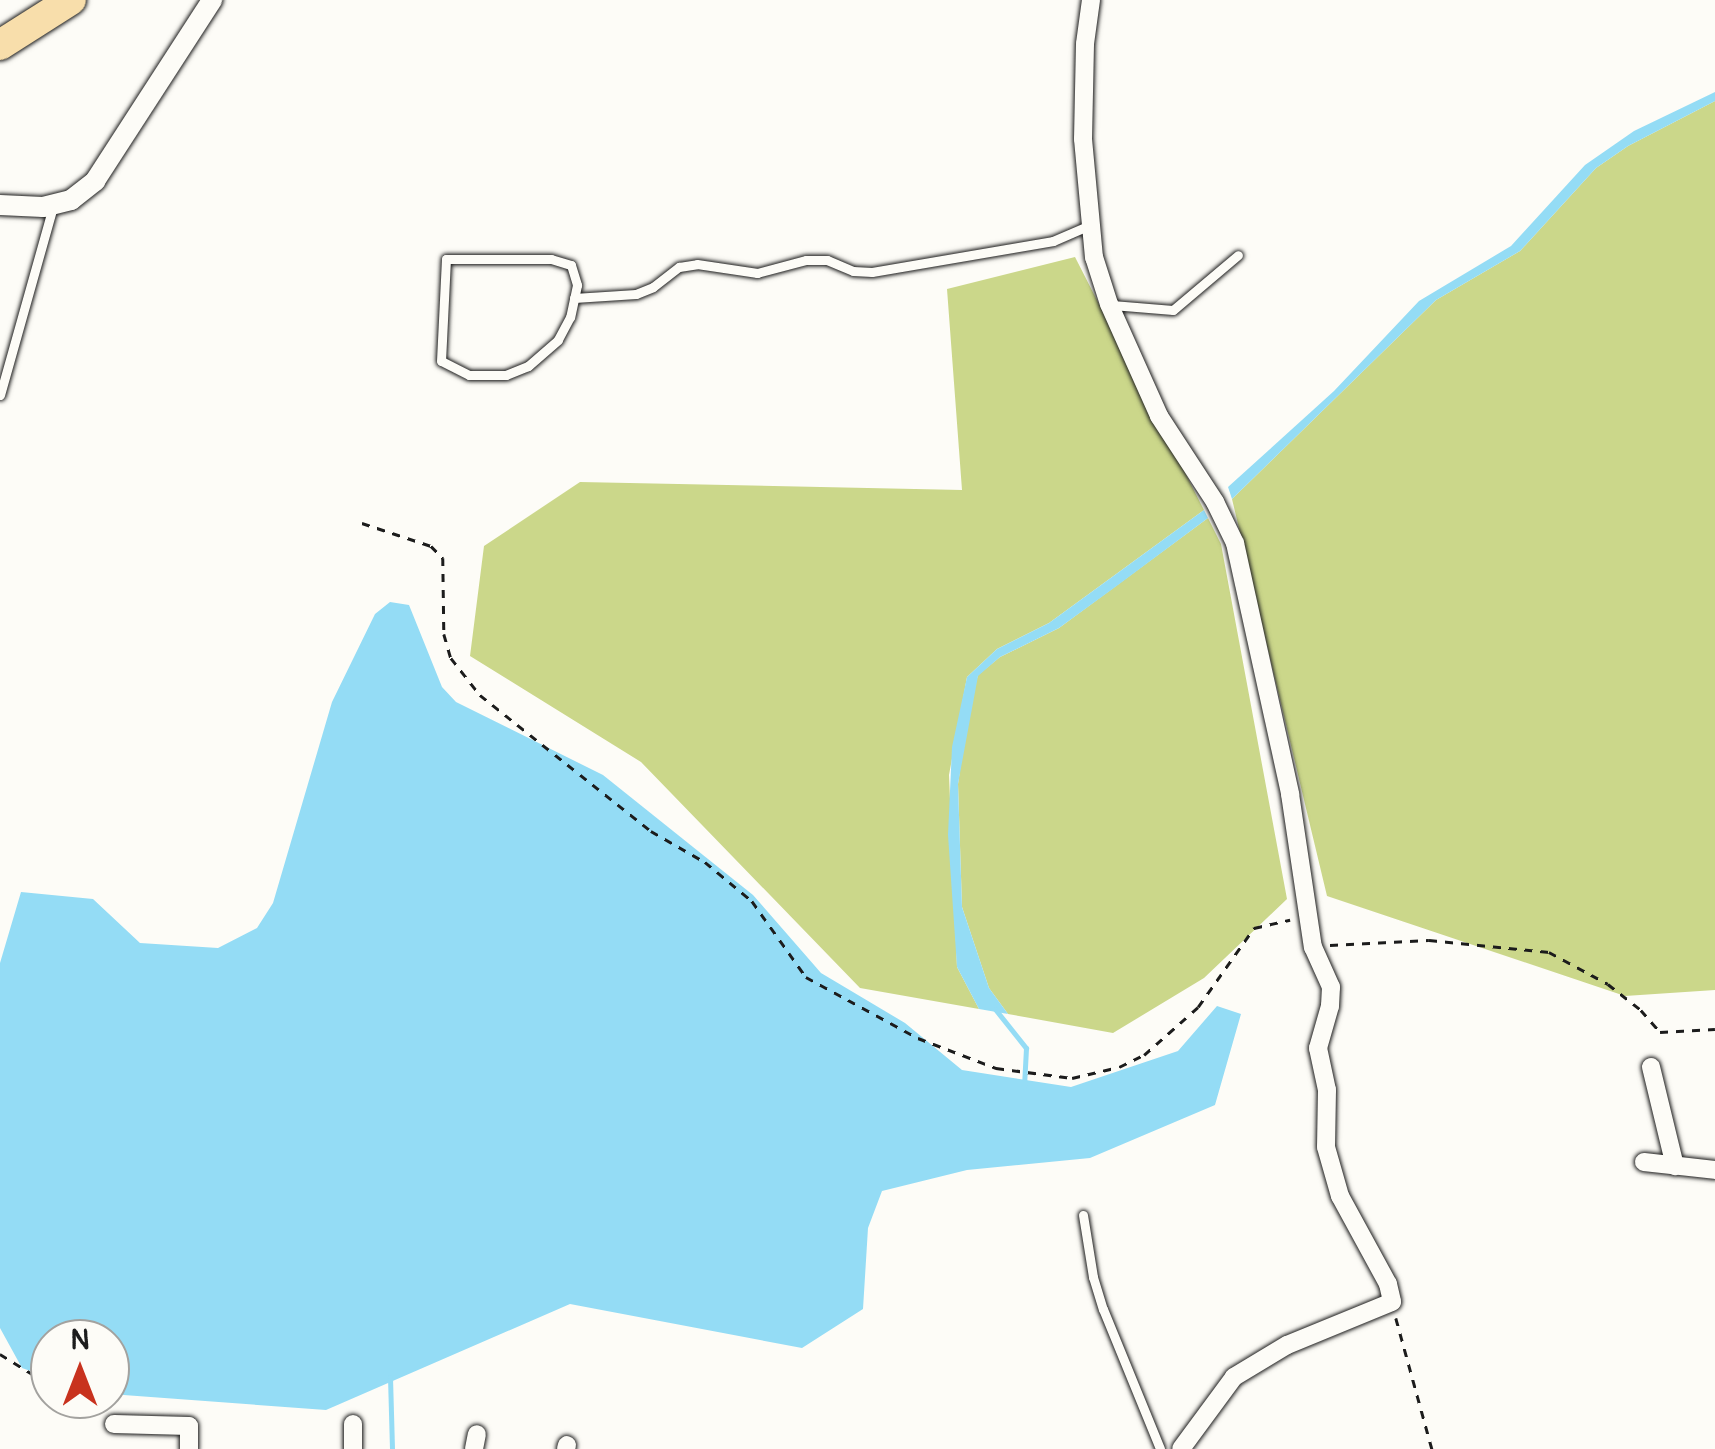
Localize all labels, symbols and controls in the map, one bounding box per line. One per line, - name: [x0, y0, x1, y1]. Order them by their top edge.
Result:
- north arrow: [30, 1319, 130, 1419]
- text: N: [71, 1323, 89, 1358]

